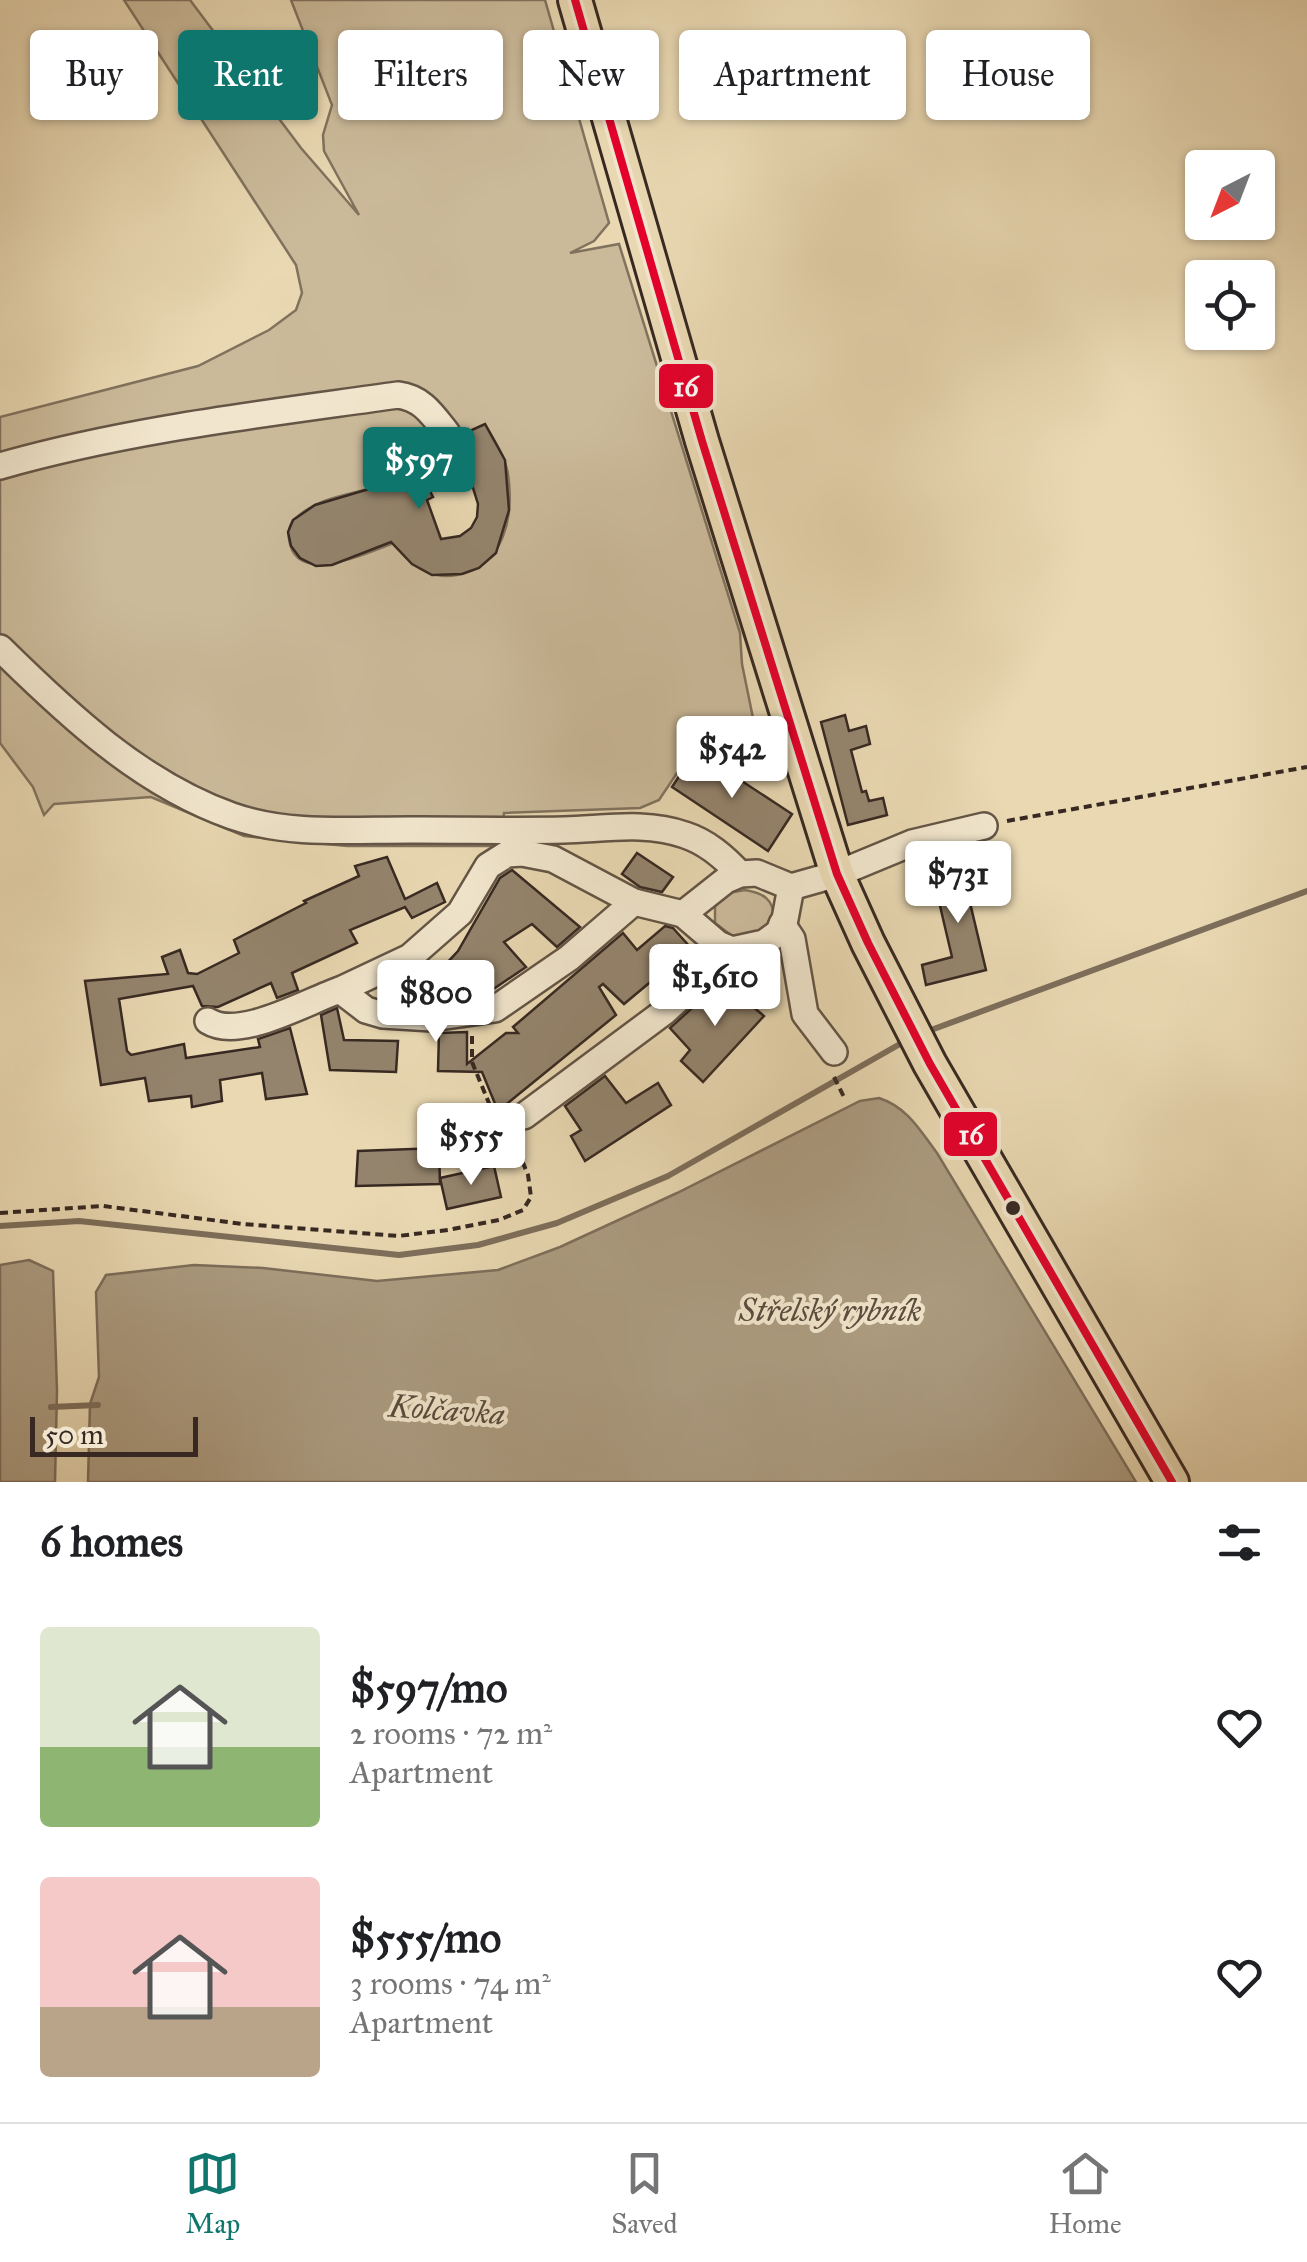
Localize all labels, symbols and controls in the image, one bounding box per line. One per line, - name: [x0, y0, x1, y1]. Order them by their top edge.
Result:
- chip: Buy: [30, 30, 158, 120]
- chip: Rent: [178, 30, 318, 120]
- chip: Filters: [338, 30, 503, 120]
- chip: New: [523, 30, 659, 120]
- chip: Apartment: [679, 30, 906, 120]
- chip: House: [926, 30, 1090, 120]
- north arrow: [1185, 150, 1275, 240]
- map controls: [1185, 150, 1275, 350]
- button: locate: [1185, 260, 1275, 350]
- line badge: 16: [657, 362, 715, 410]
- text: 16: [673, 369, 700, 404]
- pin: $597: [360, 427, 478, 512]
- text: $597: [385, 440, 453, 479]
- pin: $542: [673, 716, 791, 801]
- text: $542: [699, 729, 765, 768]
- pin: $731: [899, 841, 1017, 926]
- text: $731: [927, 854, 989, 893]
- pin: $1,610: [634, 944, 796, 1029]
- text: $1,610: [671, 957, 759, 996]
- pin: $800: [377, 960, 495, 1045]
- text: $800: [399, 973, 473, 1012]
- pin: $555: [412, 1103, 530, 1188]
- line badge: 16: [942, 1110, 999, 1158]
- text: $555: [439, 1116, 503, 1155]
- text: 16: [958, 1117, 985, 1152]
- unlabelled marker: [1003, 1198, 1023, 1218]
- water label: Střelský rybník: [738, 1291, 921, 1330]
- water label: Kolčavka: [386, 1386, 506, 1434]
- scale bar: [30, 1412, 198, 1456]
- text: 50 m: [45, 1417, 104, 1452]
- icon: filters: [1212, 1515, 1267, 1570]
- text: 6 homes: [40, 1516, 183, 1568]
- text: $597/mo: [350, 1662, 507, 1714]
- icon: home: [120, 1667, 240, 1787]
- icon: heart: [1212, 1700, 1267, 1755]
- text: 2 rooms · 72 m²: [350, 1714, 552, 1753]
- text: Apartment: [350, 1753, 493, 1792]
- text: $555/mo: [350, 1912, 501, 1964]
- icon: home: [120, 1917, 240, 2037]
- icon: heart: [1212, 1950, 1267, 2005]
- text: 3 rooms · 74 m²: [350, 1964, 551, 2003]
- text: Apartment: [350, 2003, 493, 2042]
- tab: Map: [185, 2146, 240, 2241]
- tab: Saved: [611, 2146, 678, 2241]
- tab: Home: [1048, 2146, 1122, 2241]

